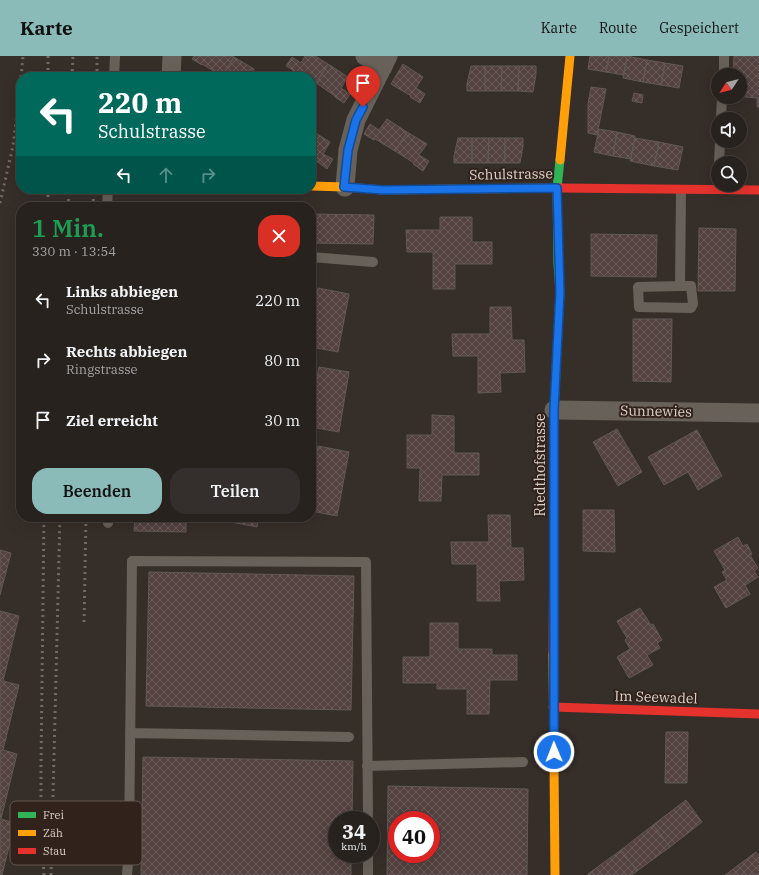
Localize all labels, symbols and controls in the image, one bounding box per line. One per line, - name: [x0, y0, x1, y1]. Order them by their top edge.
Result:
- text: Karte: [20, 16, 73, 40]
- text: Karte: [541, 19, 577, 37]
- text: Route: [599, 19, 637, 37]
- text: Gespeichert: [659, 19, 739, 37]
- pin: [346, 66, 380, 107]
- north arrow: [711, 68, 747, 104]
- map controls: [711, 68, 747, 192]
- icon: arrive: [352, 72, 374, 94]
- text: 220 m: [98, 84, 182, 121]
- icon: left: [32, 88, 84, 140]
- button: sound: [711, 112, 747, 148]
- text: Schulstrasse: [98, 120, 206, 143]
- button: search: [711, 156, 747, 192]
- icon: left: [113, 164, 135, 186]
- icon: ahead: [155, 164, 177, 186]
- icon: right: [197, 164, 219, 186]
- street label: Schulstrasse: [469, 164, 553, 184]
- text: 1 Min.: [32, 212, 104, 244]
- button: close: [258, 215, 300, 257]
- text: 330 m · 13:54: [32, 243, 116, 260]
- text: Links abbiegen: [66, 282, 178, 301]
- icon: left: [32, 289, 54, 311]
- text: 220 m: [255, 291, 300, 310]
- text: Schulstrasse: [66, 301, 144, 318]
- text: Rechts abbiegen: [66, 342, 187, 361]
- icon: right: [32, 349, 54, 371]
- text: 80 m: [264, 351, 300, 370]
- text: Ringstrasse: [66, 361, 138, 378]
- street label: Sunnewies: [620, 401, 692, 421]
- icon: arrive: [32, 409, 54, 431]
- text: Ziel erreicht: [66, 411, 158, 430]
- text: 30 m: [264, 411, 300, 430]
- street label: Riedthofstrasse: [531, 414, 549, 516]
- button: Beenden: [32, 468, 162, 514]
- button: Teilen: [170, 468, 300, 514]
- street label: Im Seewadel: [614, 687, 698, 707]
- position arrow: [533, 731, 575, 773]
- legend: [10, 801, 142, 865]
- text: Frei: [43, 808, 64, 822]
- speed limit sign: 40: [388, 811, 440, 863]
- text: 34: [342, 818, 366, 845]
- text: Zäh: [43, 826, 63, 840]
- text: km/h: [341, 840, 367, 853]
- text: Stau: [43, 844, 66, 858]

